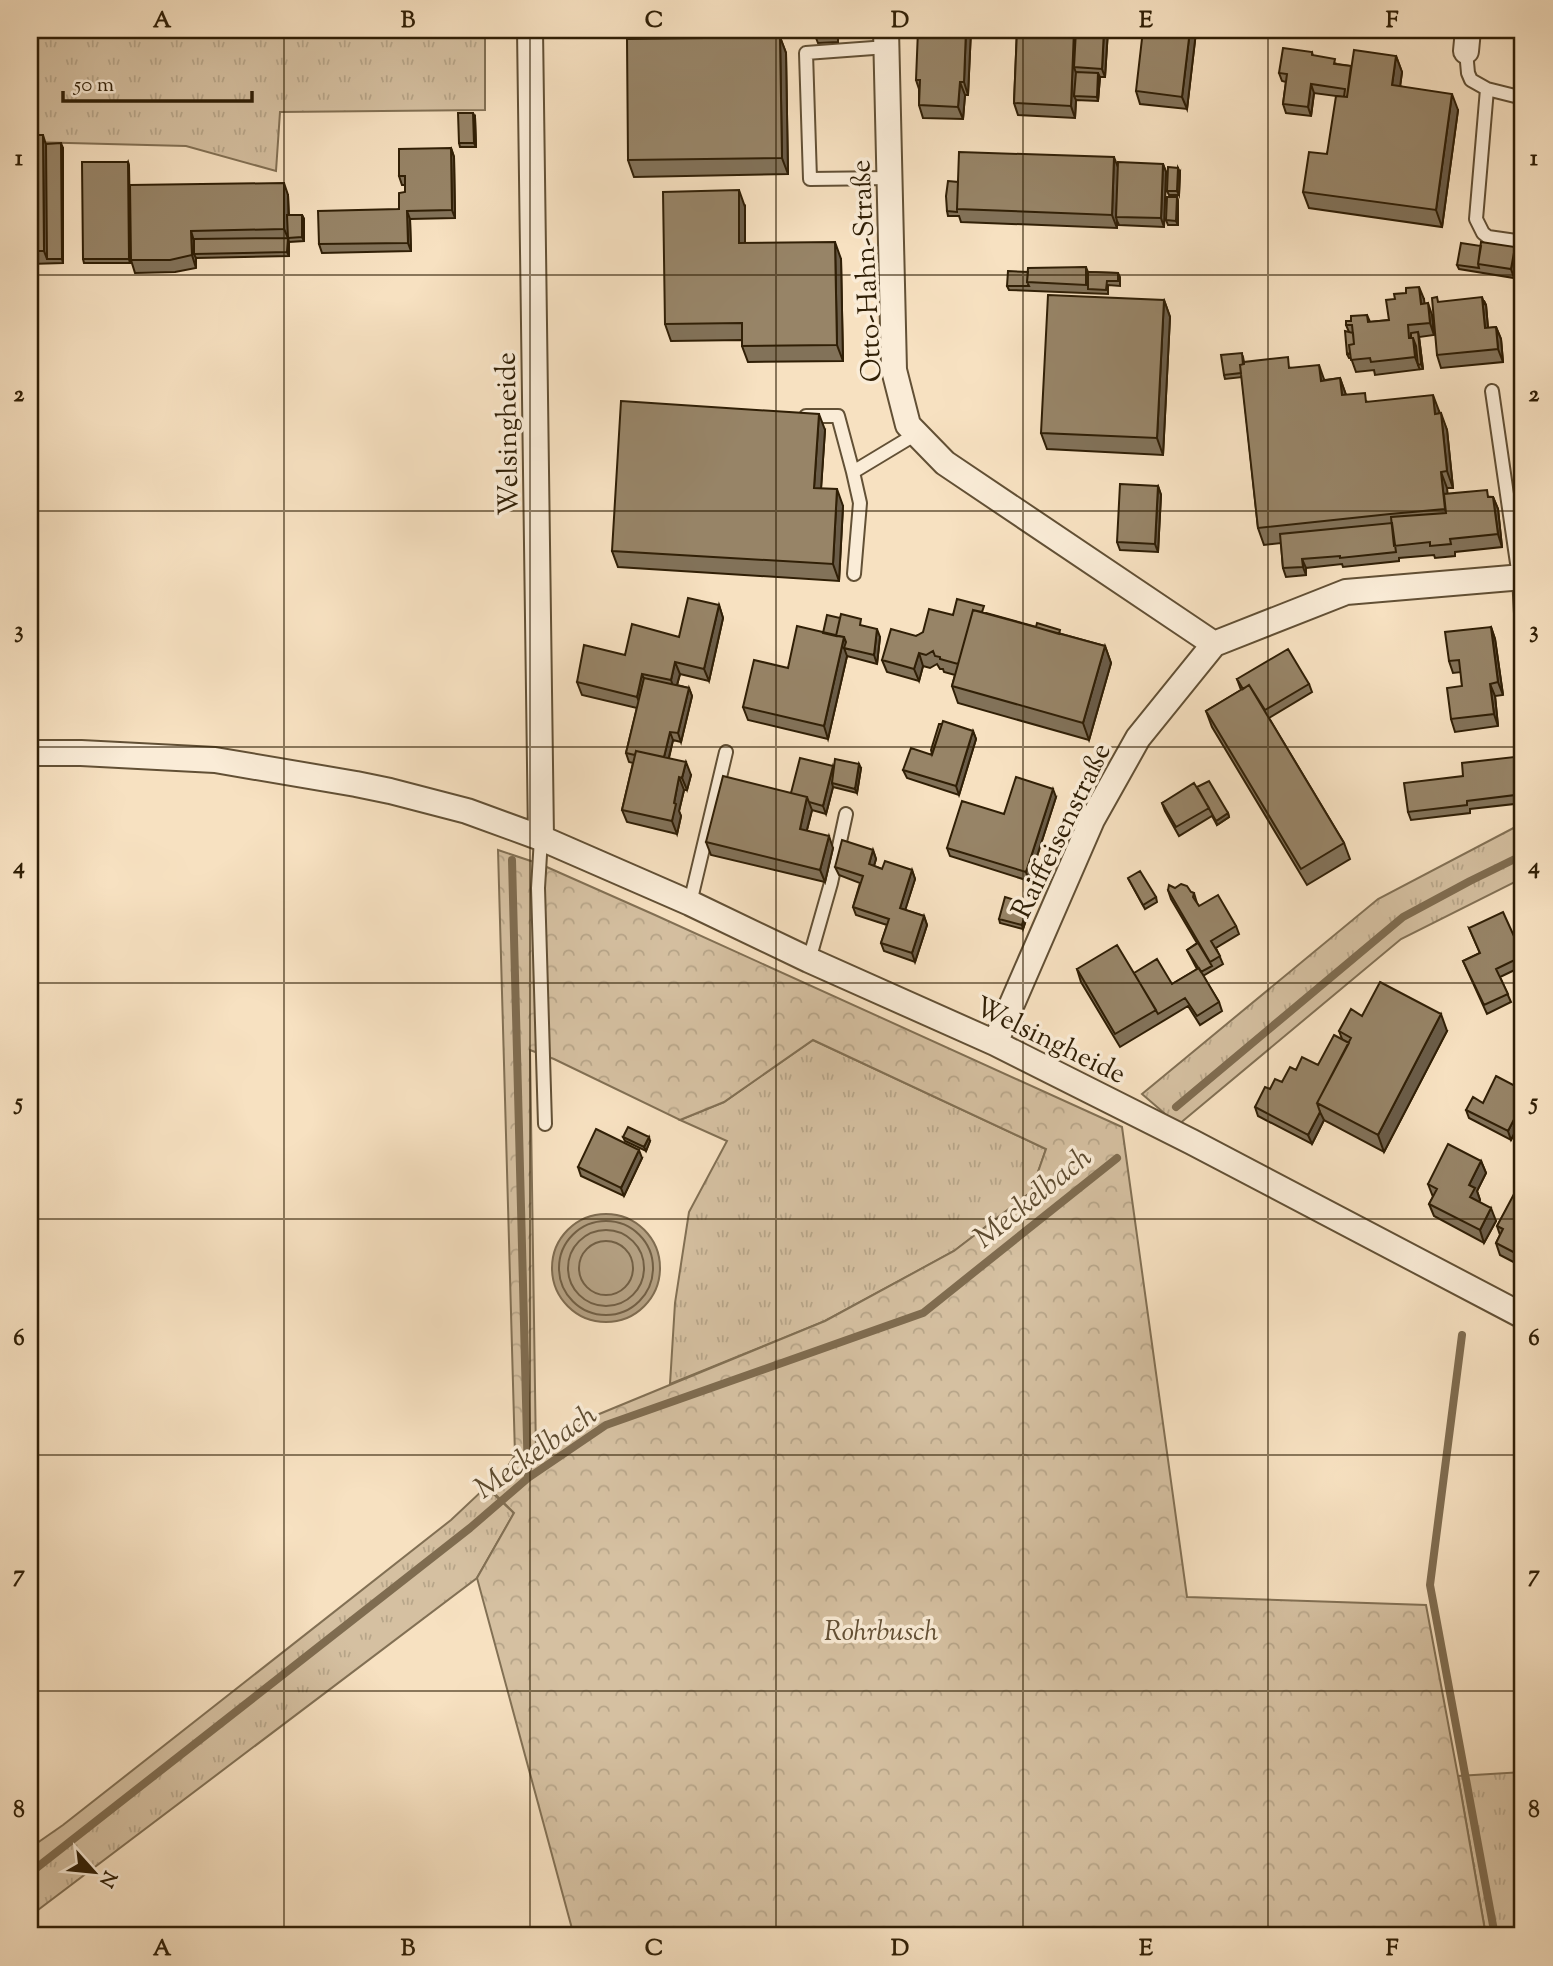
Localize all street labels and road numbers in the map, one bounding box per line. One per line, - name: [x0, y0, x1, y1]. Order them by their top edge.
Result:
- street label: Otto-Hahn-Straße: [842, 159, 894, 383]
- street label: Welsingheide: [488, 352, 530, 516]
- street label: Raiffeisenstraße: [1003, 737, 1122, 926]
- street label: Welsingheide: [967, 988, 1132, 1096]

